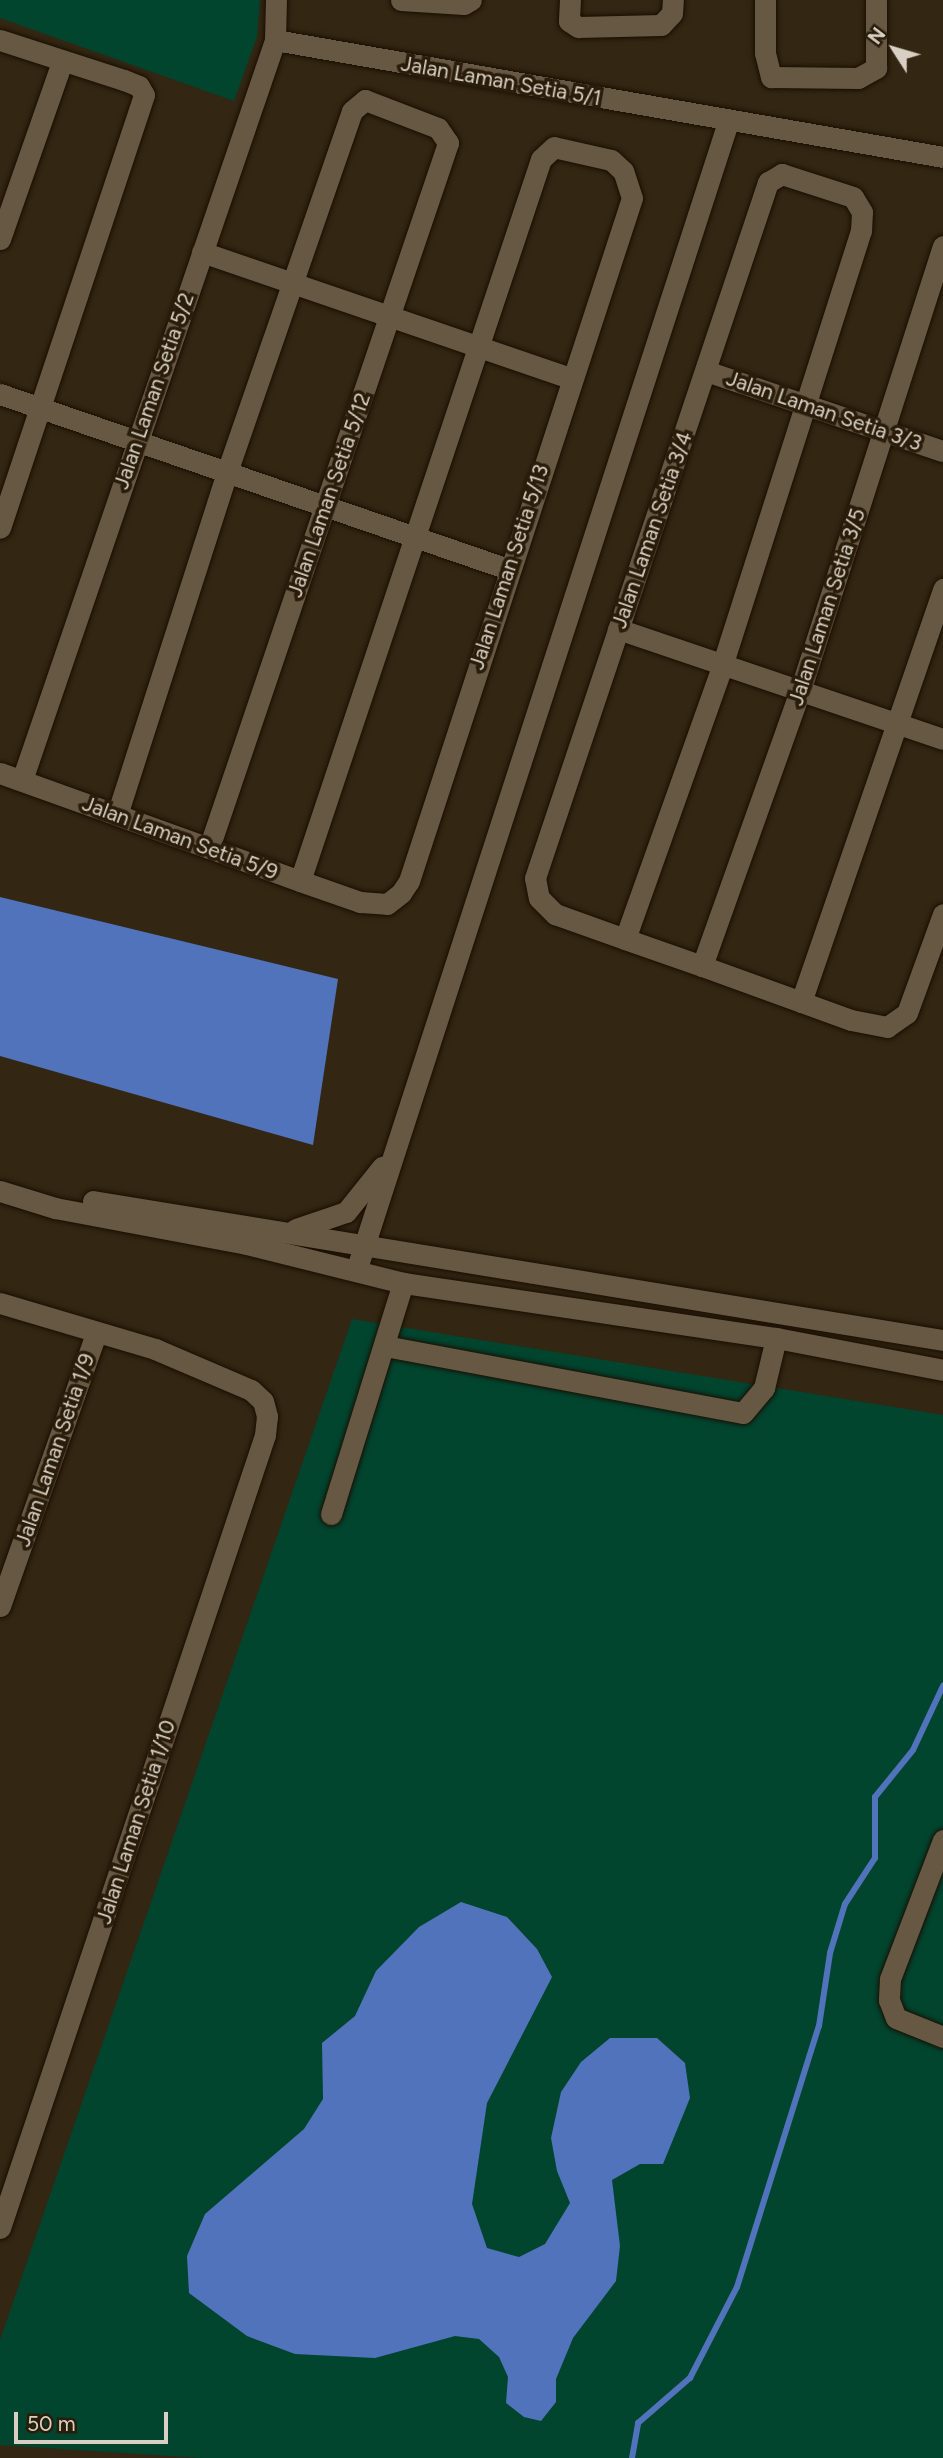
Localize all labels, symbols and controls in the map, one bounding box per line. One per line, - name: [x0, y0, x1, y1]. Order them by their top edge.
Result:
- north arrow: [859, 14, 929, 84]
- text: N: [863, 23, 890, 49]
- street label: Jalan Laman Setia 5/1: [399, 51, 603, 111]
- street label: Jalan Laman Setia 5/2: [109, 290, 199, 492]
- street label: Jalan Laman Setia 3/3: [723, 366, 925, 456]
- street label: Jalan Laman Setia 5/12: [282, 389, 376, 601]
- street label: Jalan Laman Setia 3/4: [606, 428, 698, 632]
- street label: Jalan Laman Setia 5/13: [464, 461, 554, 673]
- street label: Jalan Laman Setia 3/5: [783, 505, 871, 709]
- street label: Jalan Laman Setia 5/9: [79, 791, 281, 885]
- street label: Jalan Laman Setia 1/9: [10, 1350, 100, 1550]
- street label: Jalan Laman Setia 1/10: [91, 1717, 181, 1927]
- scale bar: [18, 2398, 172, 2442]
- text: 50 m: [27, 2411, 76, 2436]

